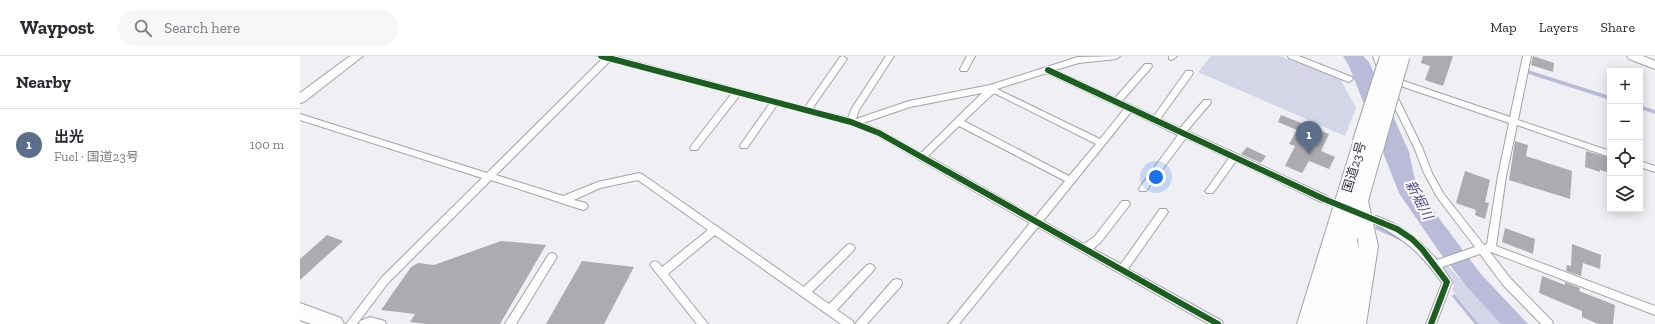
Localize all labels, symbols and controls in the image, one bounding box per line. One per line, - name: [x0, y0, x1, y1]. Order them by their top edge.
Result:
- search box: [118, 10, 398, 46]
- text: Waypost: [20, 16, 94, 39]
- icon: search: [132, 17, 154, 39]
- text: Search here: [164, 19, 240, 37]
- text: Map: [1490, 19, 1517, 36]
- text: Layers: [1539, 19, 1578, 36]
- text: Share: [1600, 19, 1635, 36]
- map controls: [1607, 68, 1643, 212]
- button: +: [1607, 68, 1643, 104]
- text: Nearby: [16, 72, 71, 92]
- button: −: [1607, 104, 1643, 140]
- pin: 1: [1296, 121, 1322, 154]
- text: 出光: [54, 128, 84, 146]
- text: 1: [26, 137, 32, 152]
- text: 100 m: [250, 137, 284, 152]
- street label: 国道23号: [1339, 140, 1369, 194]
- button: locate: [1607, 140, 1643, 176]
- text: Fuel · 国道23号: [54, 149, 139, 164]
- your location: [1146, 167, 1166, 187]
- button: layers: [1607, 176, 1643, 212]
- water label: 新堀川: [1402, 177, 1437, 224]

